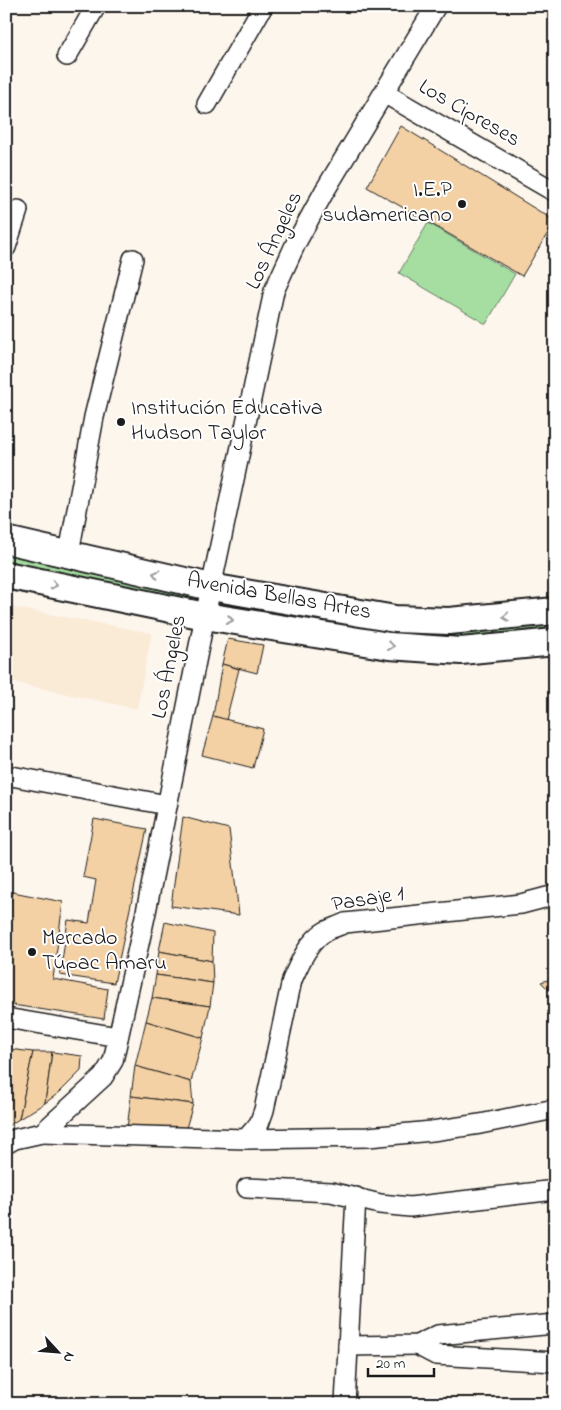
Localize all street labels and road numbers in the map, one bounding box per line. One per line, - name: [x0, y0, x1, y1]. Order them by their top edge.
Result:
- street label: Los Cipreses: [412, 72, 526, 156]
- street label: Los Ángeles: [238, 187, 313, 296]
- street label: Avenida Bellas Artes: [184, 565, 374, 629]
- street label: Los Ángeles: [144, 612, 197, 722]
- street label: Pasaje 1: [329, 878, 407, 922]

